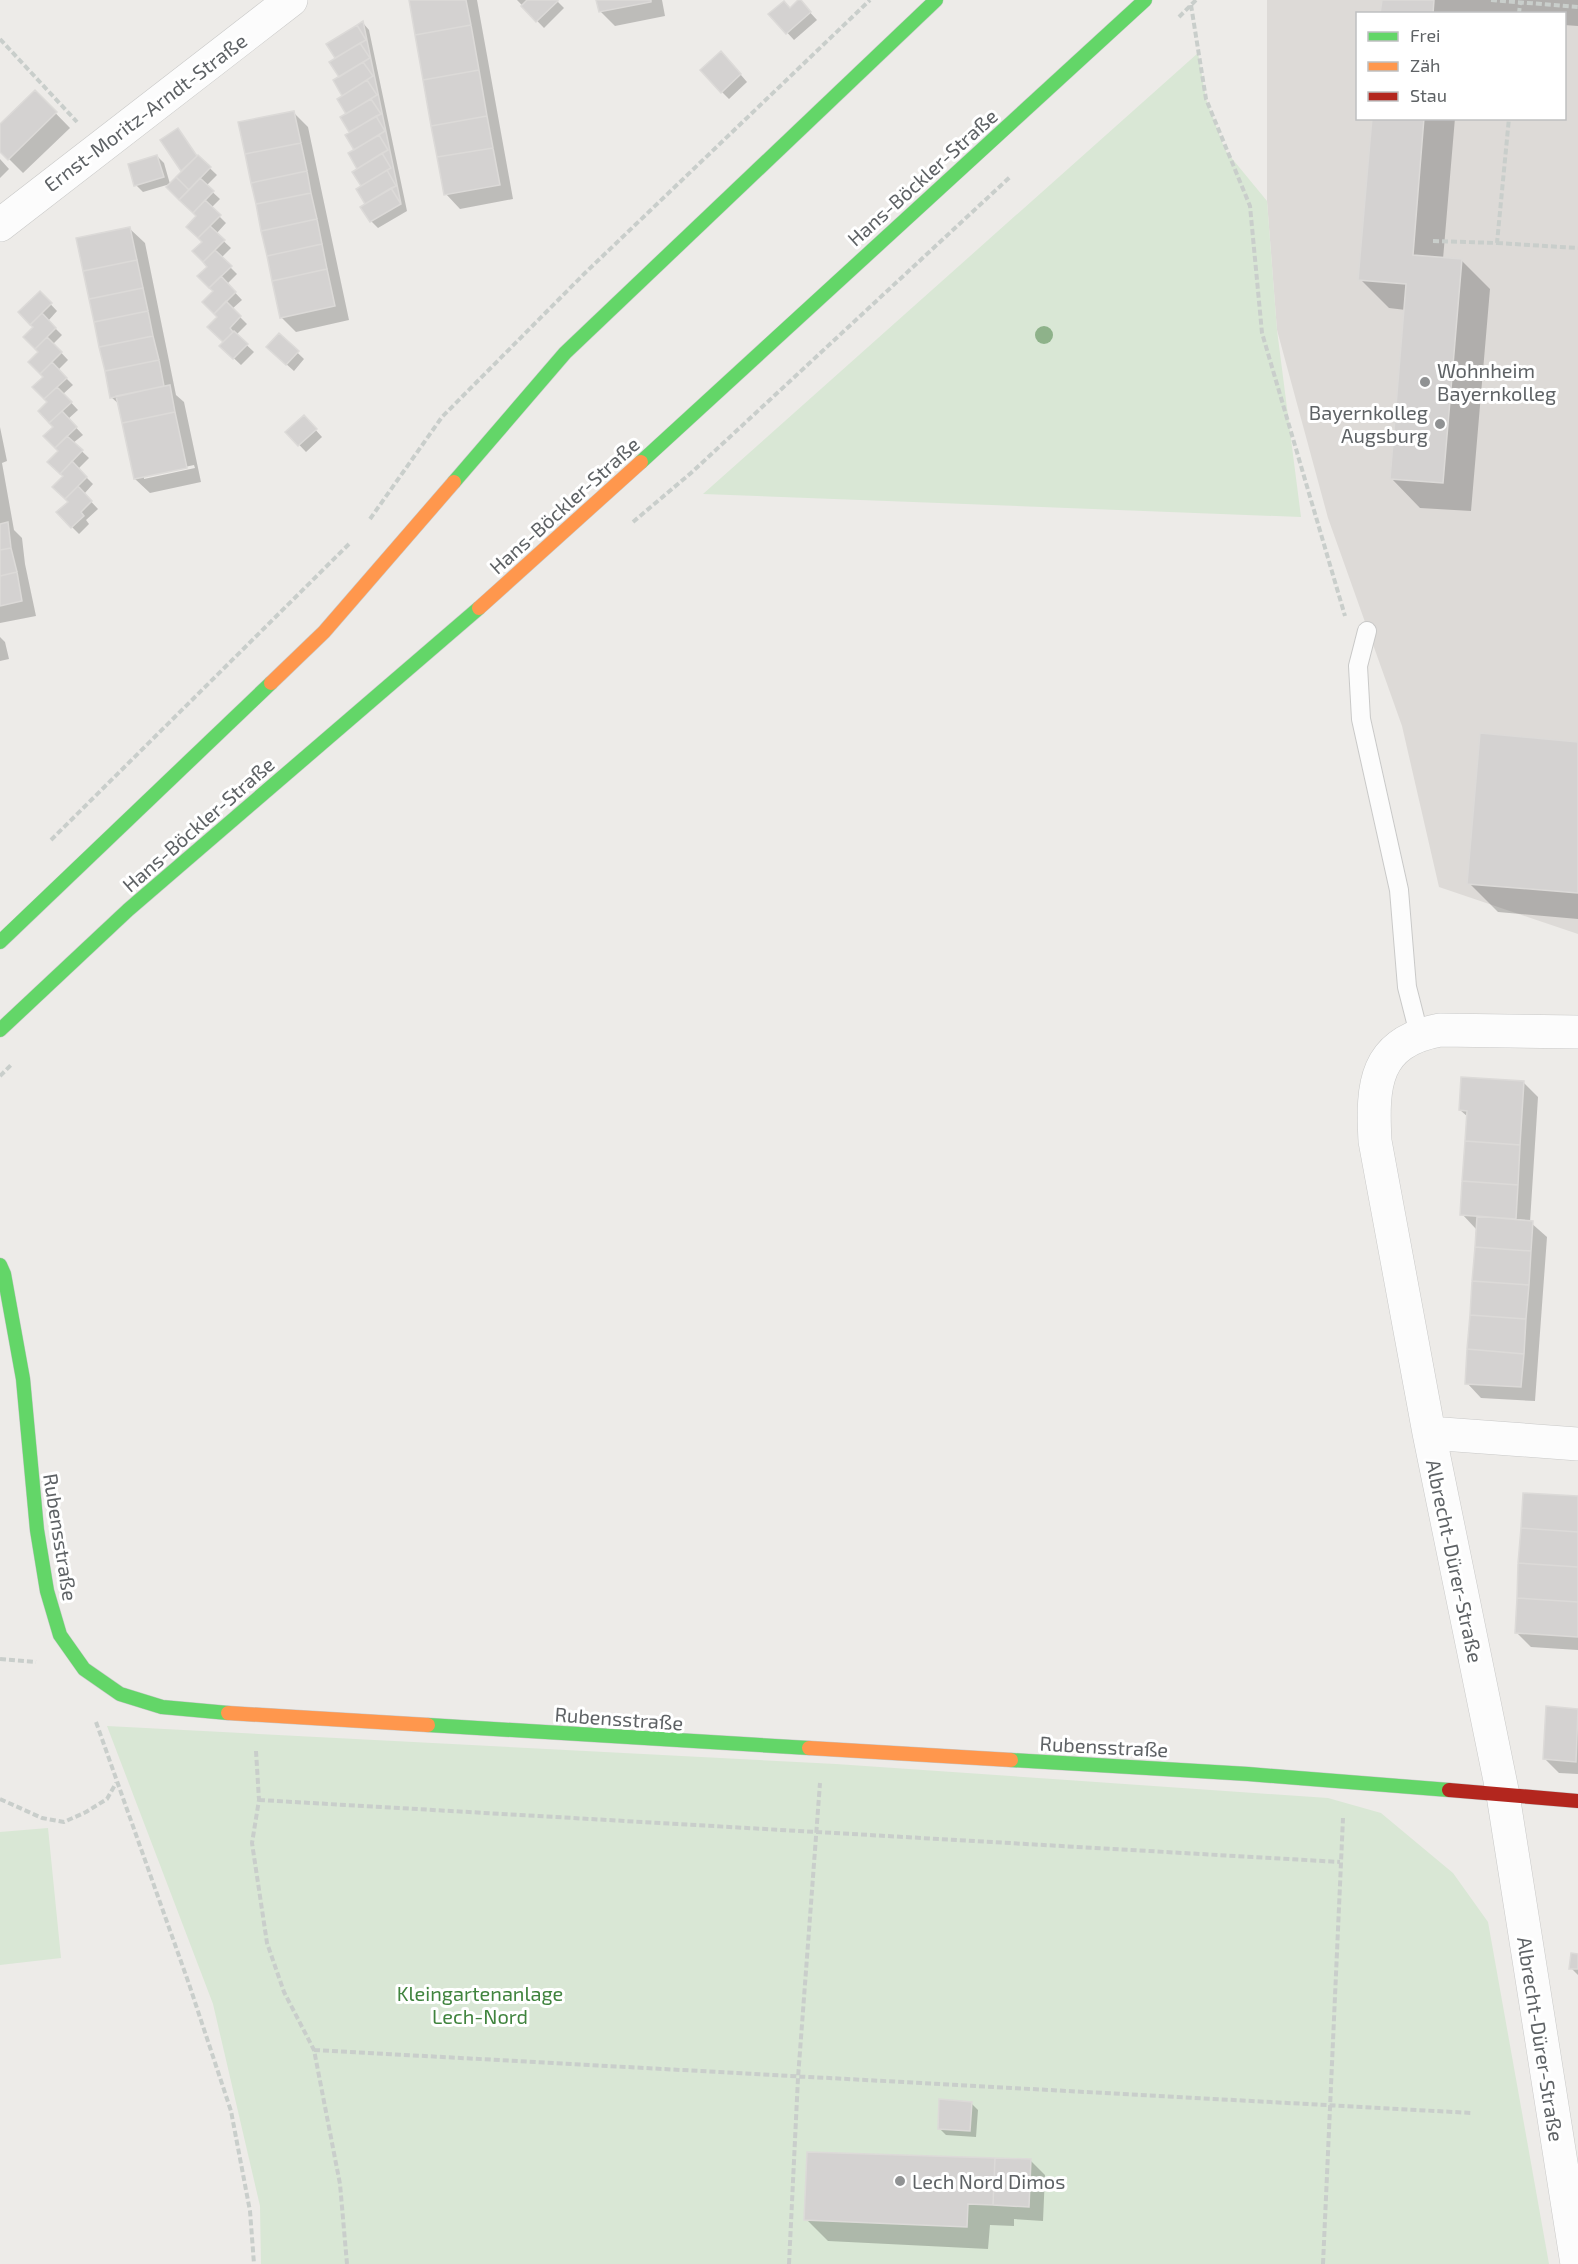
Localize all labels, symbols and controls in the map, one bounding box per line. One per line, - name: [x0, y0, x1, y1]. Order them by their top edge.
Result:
- legend: [1356, 12, 1566, 120]
- text: Frei: [1410, 24, 1441, 46]
- street label: Ernst-Moritz-Arndt-Straße: [39, 28, 251, 196]
- text: Zäh: [1410, 54, 1441, 76]
- text: Stau: [1410, 84, 1447, 106]
- street label: Hans-Böckler-Straße: [842, 103, 1002, 251]
- place label: Wohnheim Bayernkolleg: [1437, 358, 1556, 405]
- marker: Wohnheim Bayernkolleg: [1418, 375, 1432, 389]
- place label: Bayernkolleg Augsburg: [1309, 400, 1428, 447]
- marker: Bayernkolleg Augsburg: [1433, 417, 1447, 431]
- street label: Hans-Böckler-Straße: [484, 431, 644, 579]
- street label: Hans-Böckler-Straße: [117, 752, 279, 896]
- street label: Albrecht-Dürer-Straße: [1422, 1457, 1488, 1665]
- street label: Rubensstraße: [39, 1472, 83, 1602]
- street label: Rubensstraße: [554, 1702, 684, 1734]
- street label: Rubensstraße: [1039, 1731, 1169, 1761]
- street label: Albrecht-Dürer-Straße: [1513, 1935, 1569, 2143]
- park label: Kleingartenanlage Lech-Nord: [397, 1981, 563, 2028]
- place label: Lech Nord Dimos: [912, 2169, 1065, 2193]
- marker: Lech Nord Dimos: [893, 2174, 907, 2188]

